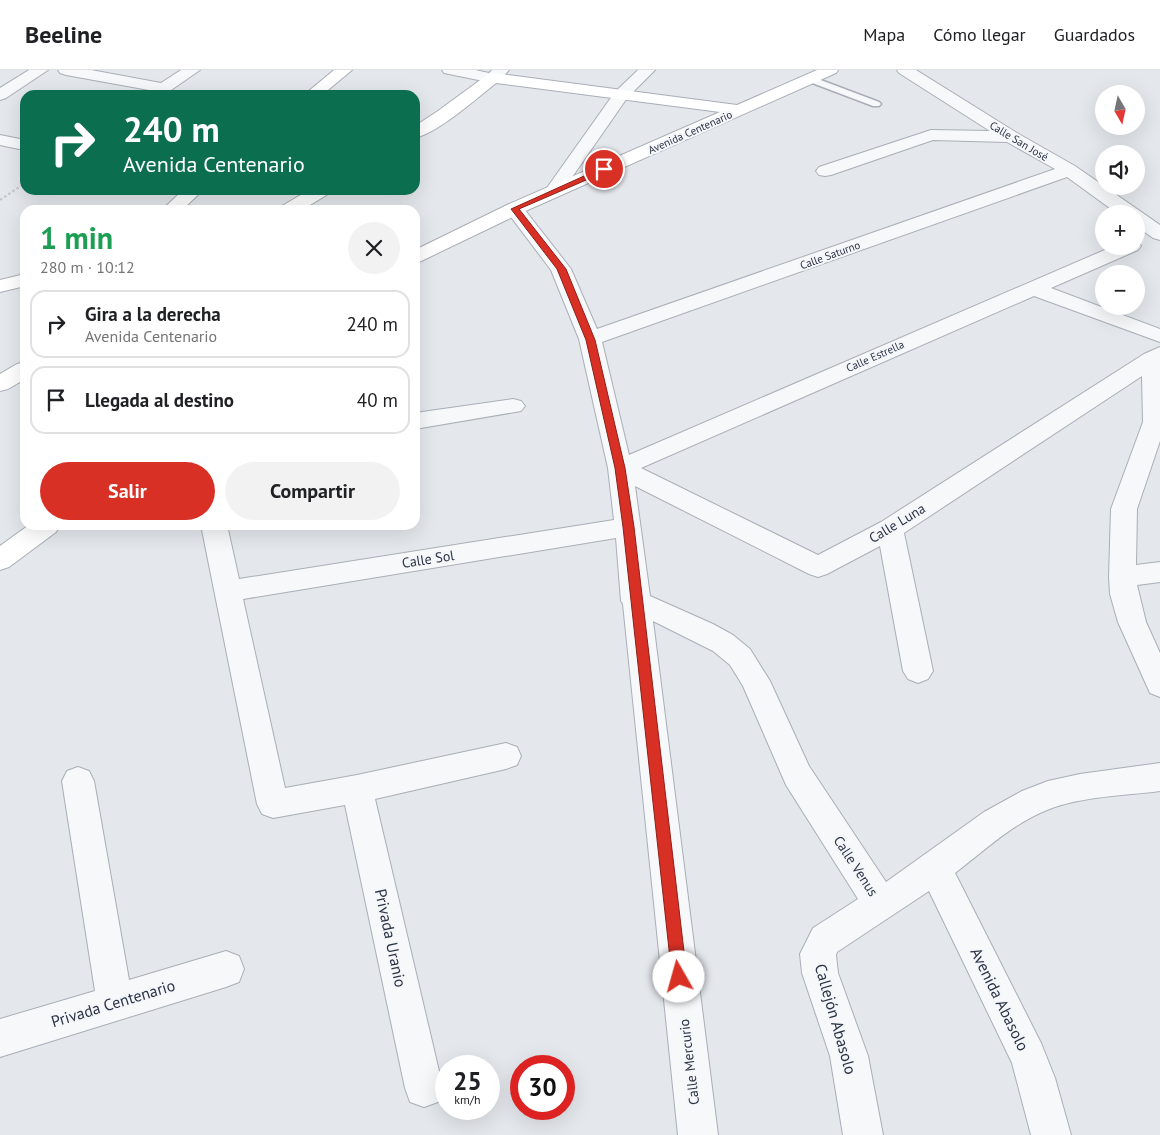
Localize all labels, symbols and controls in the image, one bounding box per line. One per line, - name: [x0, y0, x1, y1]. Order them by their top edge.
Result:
- text: Beeline: [25, 19, 102, 50]
- text: Mapa: [863, 23, 905, 46]
- text: Cómo llegar: [933, 23, 1026, 46]
- text: Guardados: [1054, 23, 1135, 46]
- north arrow: [1095, 85, 1145, 135]
- map controls: [1095, 85, 1145, 315]
- text: 240 m: [123, 106, 220, 152]
- street label: Avenida Centenario: [646, 107, 734, 157]
- icon: right: [40, 110, 105, 175]
- street label: Calle San José: [987, 118, 1051, 164]
- button: sound: [1095, 145, 1145, 195]
- pin: [583, 148, 625, 190]
- text: Avenida Centenario: [123, 150, 305, 178]
- icon: arrive: [590, 155, 618, 183]
- button: +: [1095, 205, 1145, 255]
- text: 1 min: [40, 218, 113, 257]
- button: close: [348, 222, 400, 274]
- street label: Calle Saturno: [798, 238, 862, 272]
- text: 280 m · 10:12: [40, 257, 135, 277]
- button: −: [1095, 265, 1145, 315]
- text: Gira a la derecha: [85, 302, 221, 326]
- icon: right: [42, 310, 70, 338]
- text: 240 m: [346, 312, 398, 336]
- text: Avenida Centenario: [85, 326, 217, 346]
- street label: Calle Estrella: [844, 337, 906, 375]
- icon: arrive: [42, 386, 70, 414]
- text: Llegada al destino: [85, 388, 234, 412]
- text: 40 m: [357, 388, 398, 412]
- button: Salir: [40, 462, 215, 520]
- button: Compartir: [225, 462, 400, 520]
- street label: Calle Luna: [865, 499, 929, 547]
- street label: Calle Sol: [401, 546, 455, 572]
- street label: Calle Venus: [830, 832, 882, 900]
- street label: Privada Uranio: [371, 887, 411, 989]
- street label: Avenida Abasolo: [966, 944, 1034, 1054]
- position arrow: [652, 950, 704, 1002]
- street label: Callejón Abasolo: [811, 961, 861, 1077]
- street label: Privada Centenario: [49, 975, 177, 1031]
- street label: Calle Mercurio: [675, 1018, 703, 1106]
- speed limit sign: 30: [510, 1055, 575, 1120]
- text: 25: [453, 1065, 482, 1097]
- text: km/h: [454, 1092, 481, 1107]

